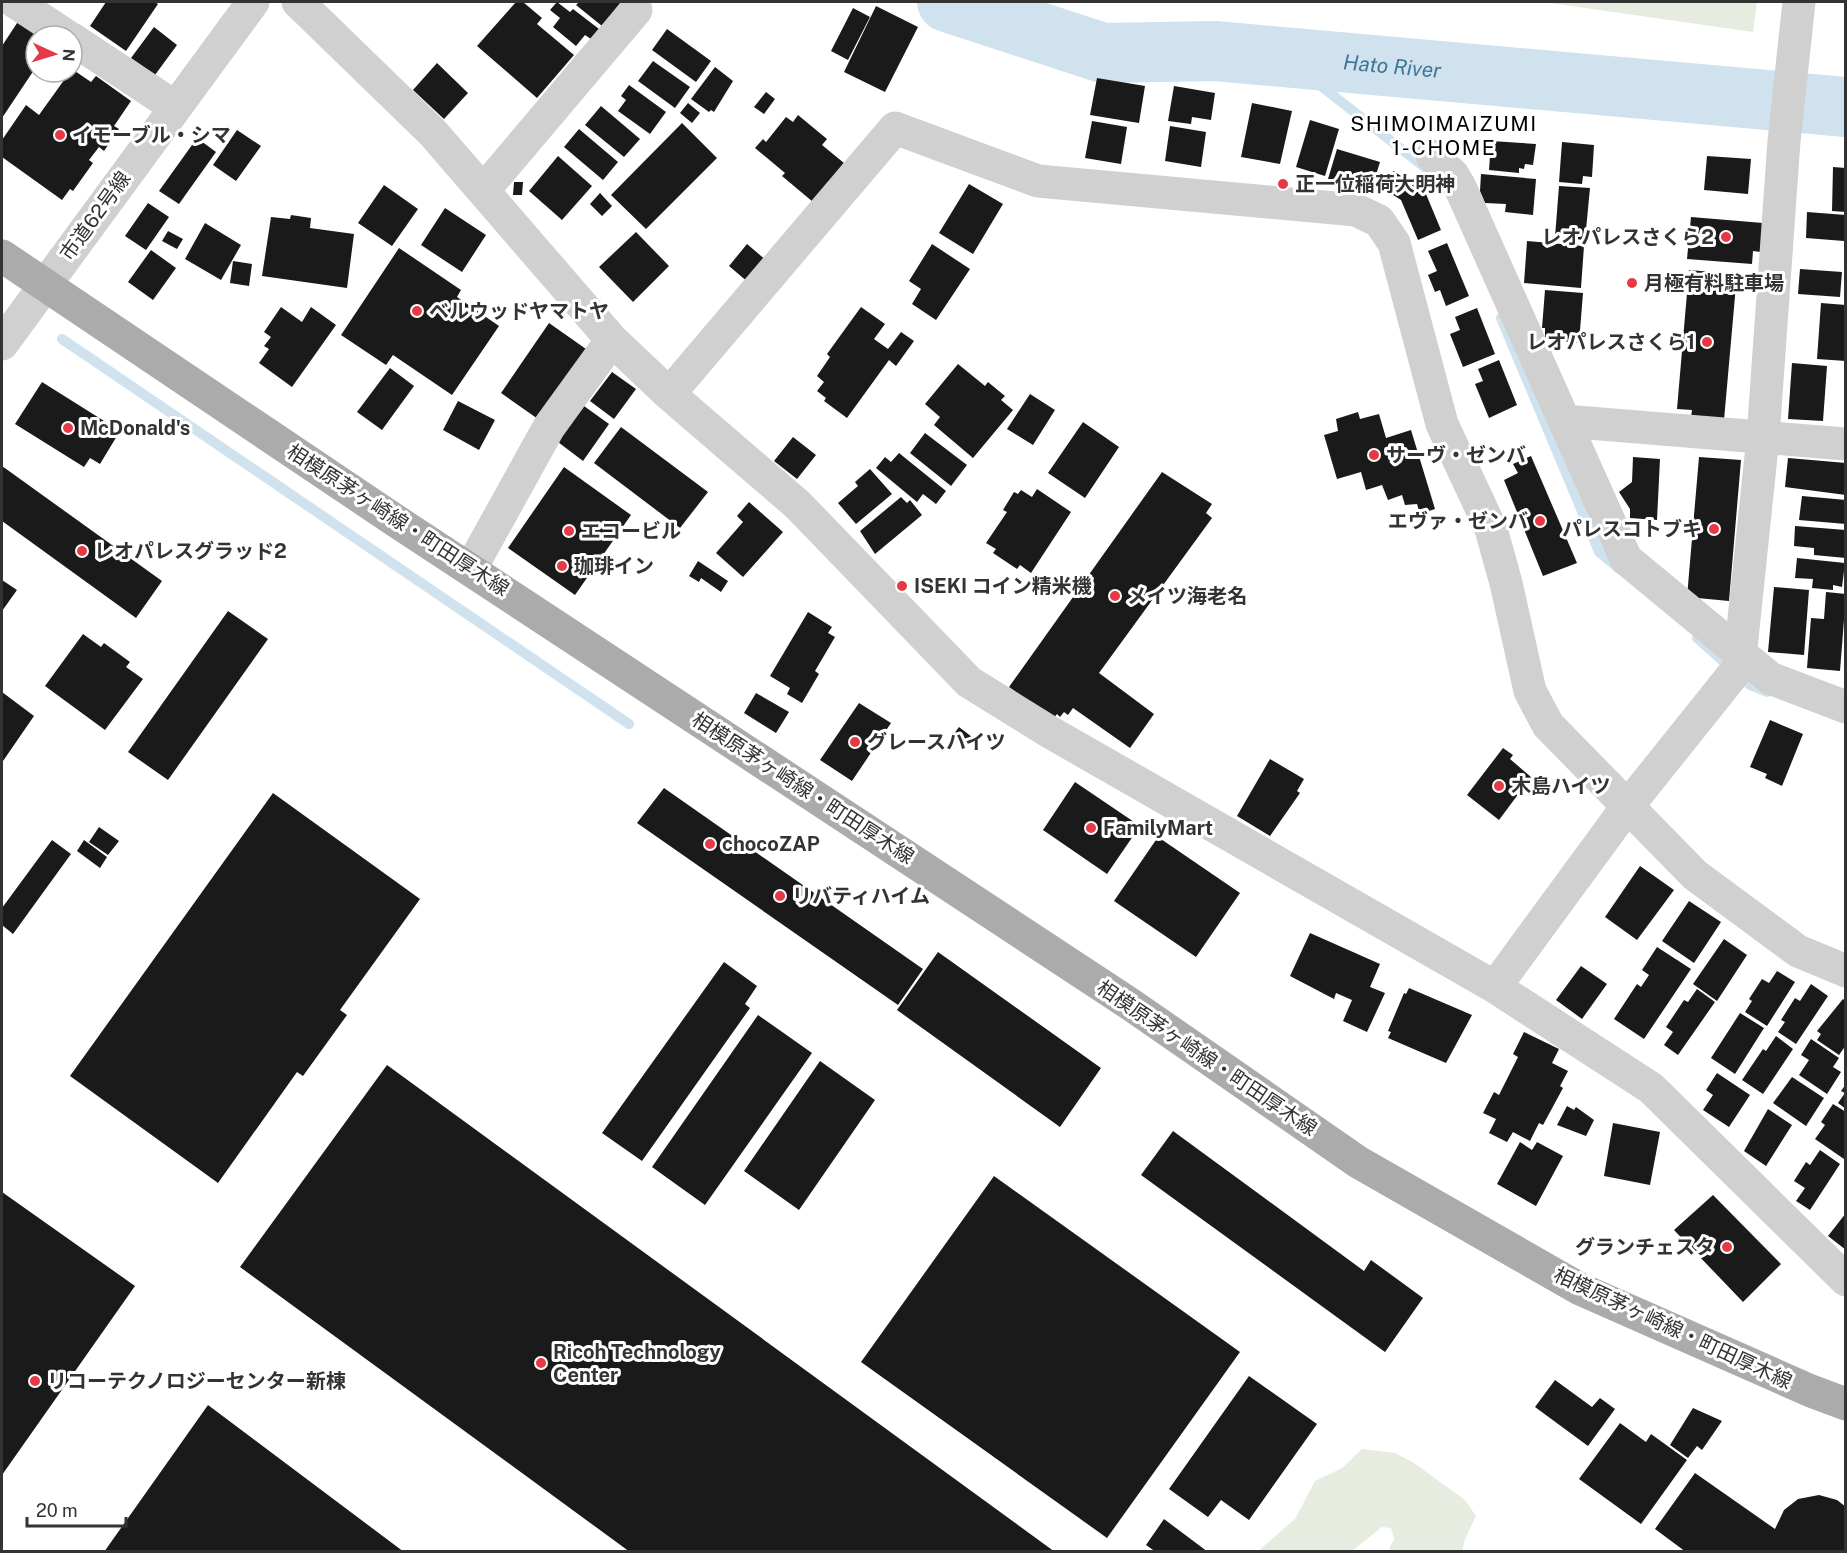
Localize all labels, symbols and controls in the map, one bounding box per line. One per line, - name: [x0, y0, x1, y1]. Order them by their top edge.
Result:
- north arrow: [24, 24, 84, 84]
- text: N: [59, 48, 78, 62]
- water label: Hato River: [1342, 49, 1443, 83]
- district label: SHIMOIMAIZUMI 1-CHOME: [1350, 111, 1538, 160]
- place label: イモーブル・シマ: [72, 123, 231, 147]
- marker: イモーブル・シマ: [53, 128, 67, 142]
- street label: 市道62号線: [55, 167, 135, 265]
- place label: 正一位稲荷大明神: [1295, 172, 1455, 196]
- marker: 正一位稲荷大明神: [1276, 177, 1290, 191]
- place label: レオパレスさくら2: [1541, 225, 1714, 249]
- marker: レオパレスさくら2: [1719, 230, 1733, 244]
- place label: 月極有料駐車場: [1644, 271, 1784, 295]
- marker: 月極有料駐車場: [1625, 276, 1639, 290]
- place label: ベルウッドヤマトヤ: [429, 299, 609, 323]
- marker: ベルウッドヤマトヤ: [410, 304, 424, 318]
- place label: レオパレスさくら1: [1526, 330, 1695, 354]
- marker: レオパレスさくら1: [1700, 335, 1714, 349]
- place label: McDonald's: [80, 416, 190, 440]
- marker: McDonald's: [61, 421, 75, 435]
- street label: 相模原茅ヶ崎線・町田厚木線: [282, 439, 514, 601]
- place label: サーヴ・ゼンバ: [1386, 443, 1526, 467]
- marker: サーヴ・ゼンバ: [1367, 448, 1381, 462]
- place label: エヴァ・ゼンバ: [1388, 509, 1528, 533]
- marker: エヴァ・ゼンバ: [1533, 514, 1547, 528]
- place label: パレスコトブキ: [1562, 517, 1702, 541]
- place label: エコービル: [581, 519, 681, 543]
- marker: パレスコトブキ: [1707, 522, 1721, 536]
- marker: エコービル: [562, 524, 576, 538]
- place label: レオパレスグラッド2: [94, 539, 287, 563]
- marker: レオパレスグラッド2: [75, 544, 89, 558]
- place label: 珈琲イン: [574, 554, 654, 578]
- marker: 珈琲イン: [555, 559, 569, 573]
- place label: ISEKI コイン精米機: [914, 574, 1092, 598]
- marker: ISEKI コイン精米機: [895, 579, 909, 593]
- place label: メイツ海老名: [1127, 584, 1247, 608]
- marker: メイツ海老名: [1108, 589, 1122, 603]
- street label: 相模原茅ヶ崎線・町田厚木線: [687, 707, 919, 869]
- place label: グレースハイツ: [867, 730, 1006, 754]
- marker: グレースハイツ: [848, 735, 862, 749]
- place label: 木島ハイツ: [1511, 774, 1611, 798]
- marker: 木島ハイツ: [1492, 779, 1506, 793]
- place label: FamilyMart: [1103, 816, 1213, 840]
- marker: FamilyMart: [1084, 821, 1098, 835]
- place label: chocoZAP: [722, 832, 820, 856]
- marker: chocoZAP: [703, 837, 717, 851]
- place label: リバティハイム: [792, 884, 930, 908]
- marker: リバティハイム: [773, 889, 787, 903]
- street label: 相模原茅ヶ崎線・町田厚木線: [1093, 975, 1321, 1141]
- place label: グランチェスタ: [1575, 1235, 1715, 1259]
- marker: グランチェスタ: [1720, 1240, 1734, 1254]
- street label: 相模原茅ヶ崎線・町田厚木線: [1550, 1262, 1796, 1394]
- place label: Ricoh Technology Center: [553, 1340, 721, 1387]
- marker: Ricoh Technology Center: [534, 1356, 548, 1370]
- place label: リコーテクノロジーセンター新棟: [47, 1369, 346, 1393]
- marker: リコーテクノロジーセンター新棟: [28, 1374, 42, 1388]
- scale bar: [27, 1490, 126, 1528]
- text: 20 m: [36, 1500, 78, 1521]

